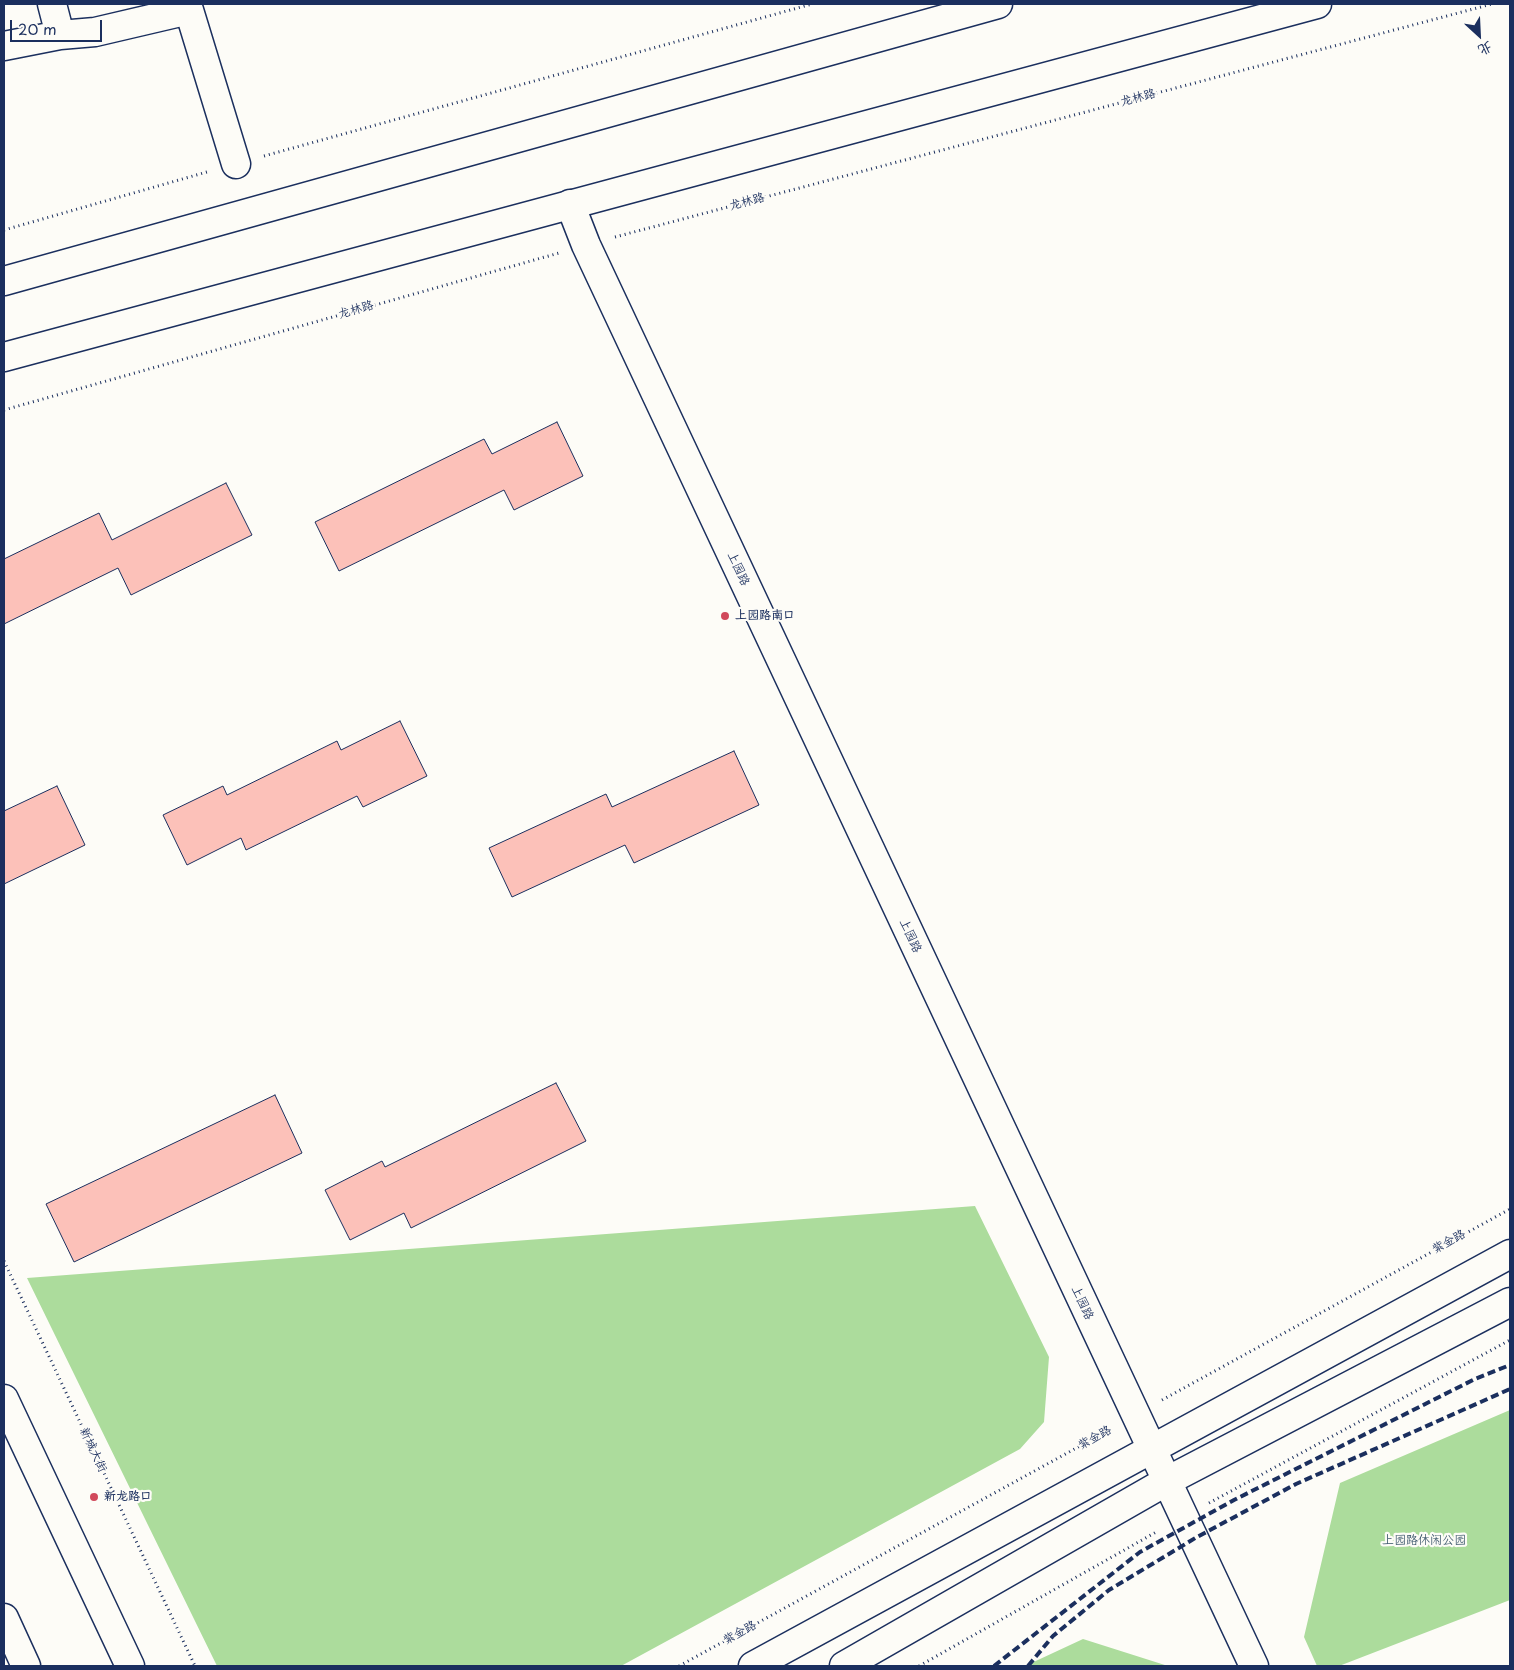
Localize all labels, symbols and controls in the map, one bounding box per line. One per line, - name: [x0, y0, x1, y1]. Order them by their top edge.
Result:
- scale bar: [12, 10, 105, 42]
- north arrow: [1454, 10, 1504, 60]
- text: 20 m: [18, 17, 57, 40]
- text: 北: [1475, 37, 1496, 62]
- street label: 龙林路: [1119, 86, 1157, 110]
- street label: 龙林路: [728, 190, 766, 214]
- street label: 龙林路: [337, 298, 375, 322]
- street label: 上园路: [724, 550, 752, 588]
- place label: 上园路南口: [735, 609, 795, 623]
- marker: 上园路南口: [719, 610, 731, 622]
- street label: 上园路: [896, 917, 924, 955]
- street label: 紫金路: [1430, 1227, 1468, 1257]
- street label: 上园路: [1068, 1284, 1096, 1322]
- street label: 紫金路: [1076, 1423, 1114, 1453]
- street label: 新城大街: [76, 1425, 110, 1475]
- place label: 新龙路口: [104, 1490, 152, 1504]
- marker: 新龙路口: [88, 1491, 100, 1503]
- park label: 上园路休闲公园: [1382, 1534, 1466, 1548]
- street label: 紫金路: [721, 1618, 759, 1648]

